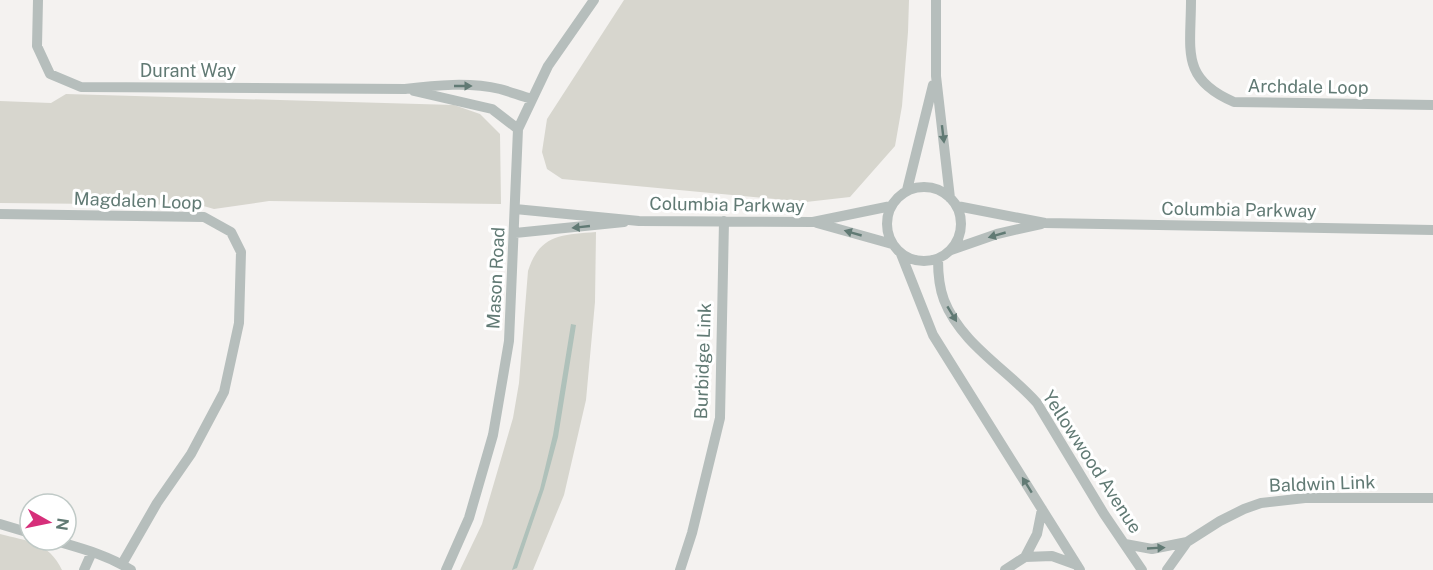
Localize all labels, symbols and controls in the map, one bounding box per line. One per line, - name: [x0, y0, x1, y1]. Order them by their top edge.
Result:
- street label: Durant Way: [140, 60, 237, 81]
- street label: Archdale Loop: [1247, 75, 1369, 98]
- one-way arrow: [454, 81, 473, 91]
- one-way arrow: [938, 124, 947, 143]
- street label: Magdalen Loop: [73, 188, 203, 213]
- street label: Columbia Parkway: [649, 193, 805, 216]
- street label: Columbia Parkway: [1161, 198, 1317, 221]
- one-way arrow: [572, 222, 591, 232]
- street label: Mason Road: [482, 226, 509, 330]
- one-way arrow: [844, 228, 862, 237]
- one-way arrow: [988, 231, 1006, 240]
- street label: Burbidge Link: [690, 302, 715, 420]
- one-way arrow: [947, 306, 958, 322]
- street label: Yellowwood Avenue: [1039, 387, 1146, 537]
- street label: Baldwin Link: [1268, 471, 1376, 496]
- one-way arrow: [1021, 477, 1032, 493]
- north arrow: [18, 492, 78, 552]
- text: N: [52, 517, 73, 532]
- one-way arrow: [1146, 543, 1165, 552]

